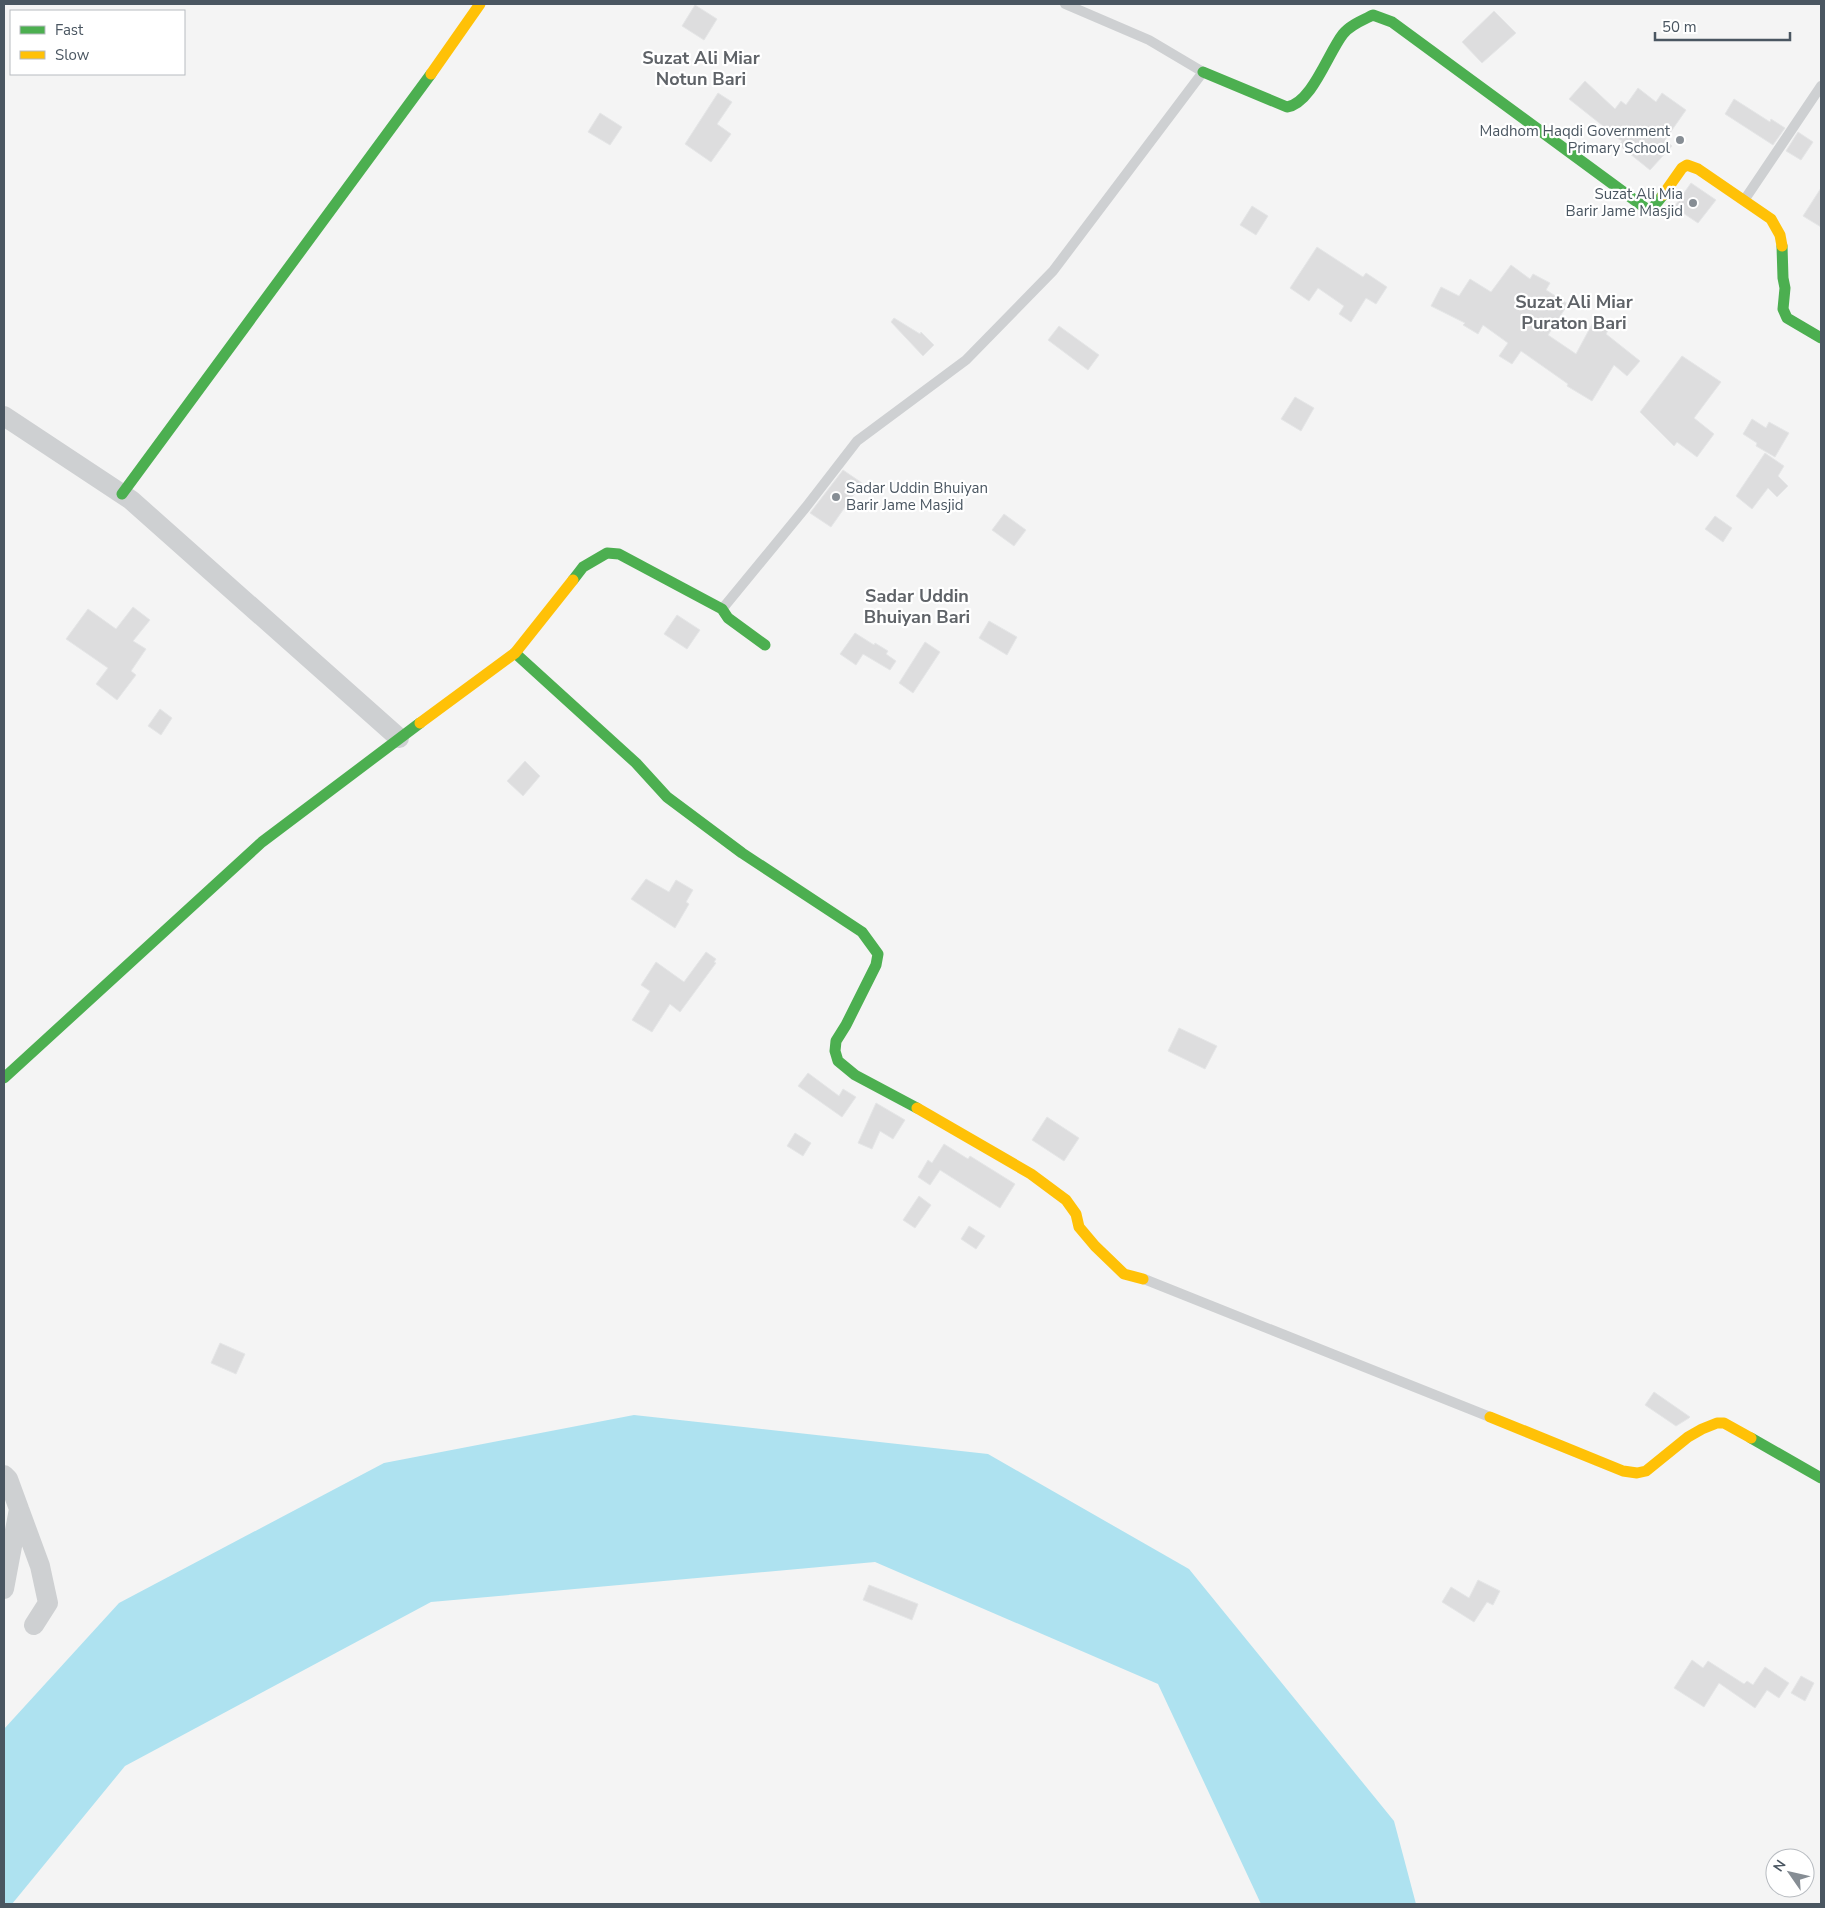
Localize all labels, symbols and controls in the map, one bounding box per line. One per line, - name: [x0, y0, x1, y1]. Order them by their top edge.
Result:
- legend: [10, 10, 185, 75]
- scale bar: [1655, 10, 1790, 42]
- text: 50 m: [1662, 17, 1697, 37]
- text: Fast: [55, 20, 84, 40]
- text: Slow: [55, 45, 90, 65]
- district label: Suzat Ali Miar Notun Bari: [642, 46, 760, 91]
- place label: Madhom Haqdi Government Primary School: [1480, 121, 1671, 158]
- marker: Madhom Haqdi Government Primary School: [1674, 134, 1686, 146]
- place label: Suzat Ali Mia Barir Jame Masjid: [1566, 184, 1683, 221]
- marker: Suzat Ali Mia Barir Jame Masjid: [1687, 197, 1699, 209]
- district label: Suzat Ali Miar Puraton Bari: [1515, 290, 1633, 335]
- place label: Sadar Uddin Bhuiyan Barir Jame Masjid: [846, 478, 988, 515]
- marker: Sadar Uddin Bhuiyan Barir Jame Masjid: [830, 491, 842, 503]
- district label: Sadar Uddin Bhuiyan Bari: [864, 584, 970, 629]
- north arrow: [1765, 1848, 1815, 1898]
- text: N: [1769, 1856, 1790, 1876]

